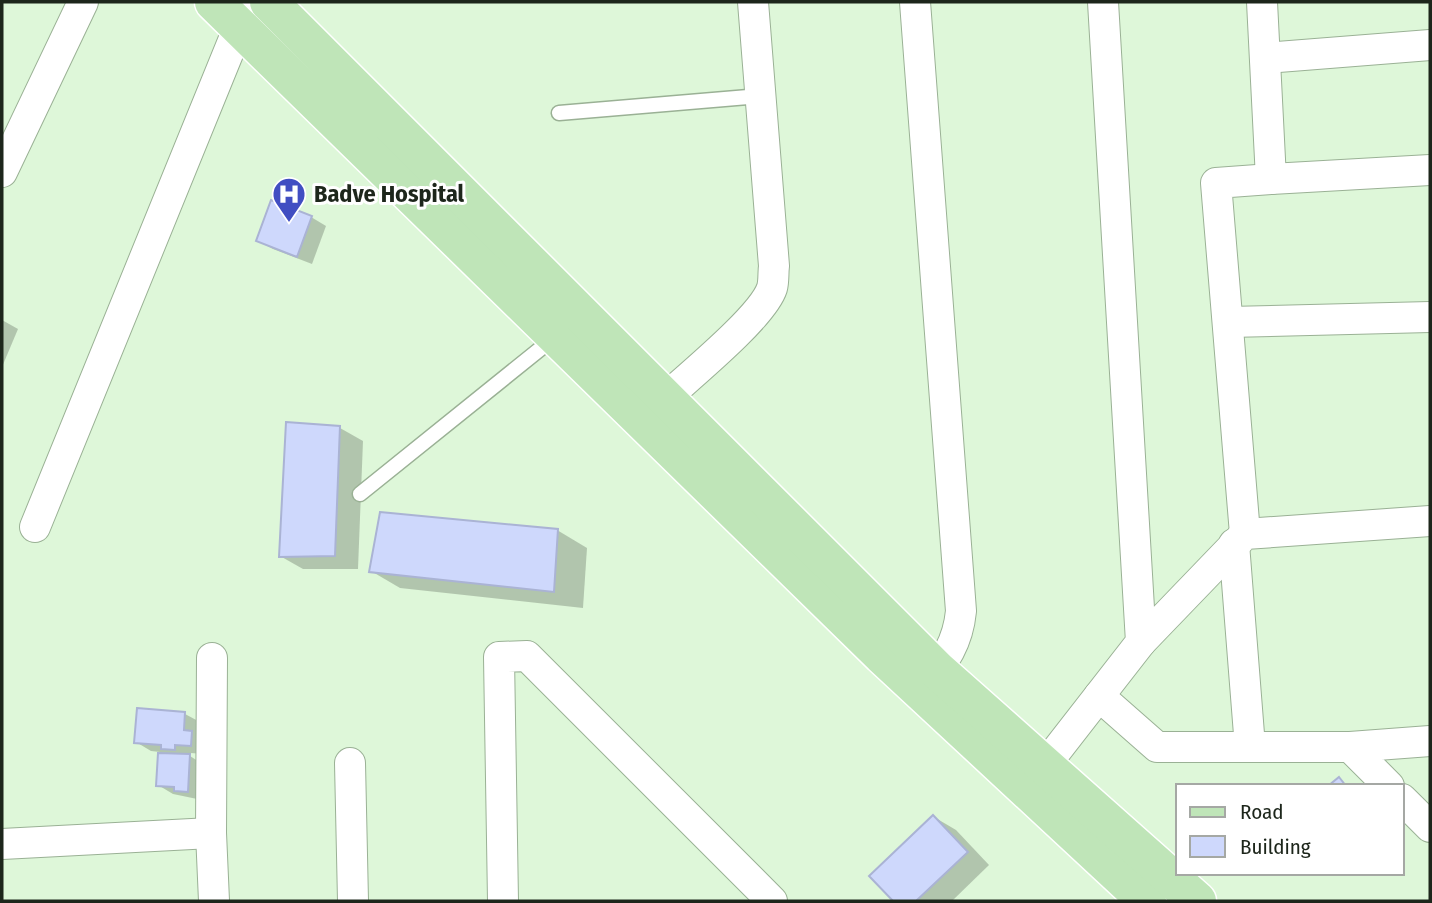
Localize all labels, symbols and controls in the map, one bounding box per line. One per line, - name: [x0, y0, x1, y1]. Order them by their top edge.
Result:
- hospital icon: Badve Hospital: [270, 175, 308, 224]
- place label: Badve Hospital: [314, 180, 465, 208]
- legend: [1176, 784, 1404, 875]
- text: Road: [1240, 799, 1284, 825]
- text: Building: [1240, 834, 1311, 860]

